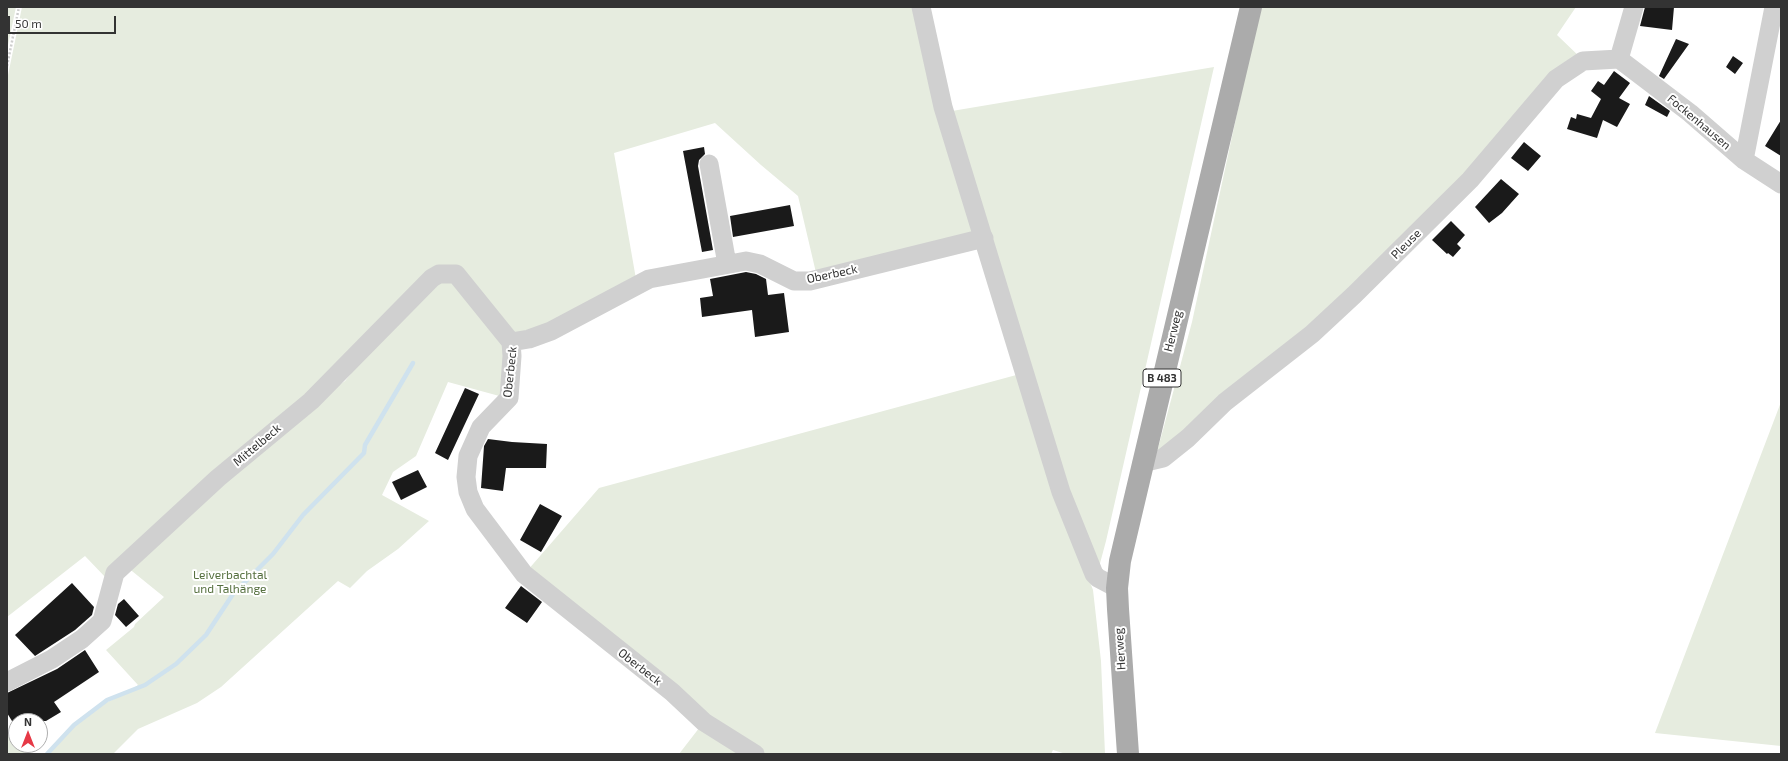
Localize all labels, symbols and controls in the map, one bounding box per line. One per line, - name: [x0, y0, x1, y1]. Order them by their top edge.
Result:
- scale bar: [10, 8, 118, 34]
- text: 50 m: [15, 16, 42, 30]
- street label: Fockenhausen: [1664, 91, 1734, 153]
- street label: Pleuse: [1388, 226, 1424, 262]
- street label: Oberbeck: [805, 262, 859, 286]
- street label: Herweg: [1161, 309, 1185, 353]
- street label: Oberbeck: [500, 346, 520, 398]
- road number: B 483: [1143, 369, 1181, 387]
- street label: Mittelbeck: [230, 421, 284, 469]
- park label: Leiverbachtal und Talhänge: [193, 568, 267, 596]
- street label: Herweg: [1111, 627, 1129, 671]
- street label: Oberbeck: [615, 646, 665, 688]
- north arrow: [8, 713, 48, 753]
- text: N: [24, 715, 32, 728]

